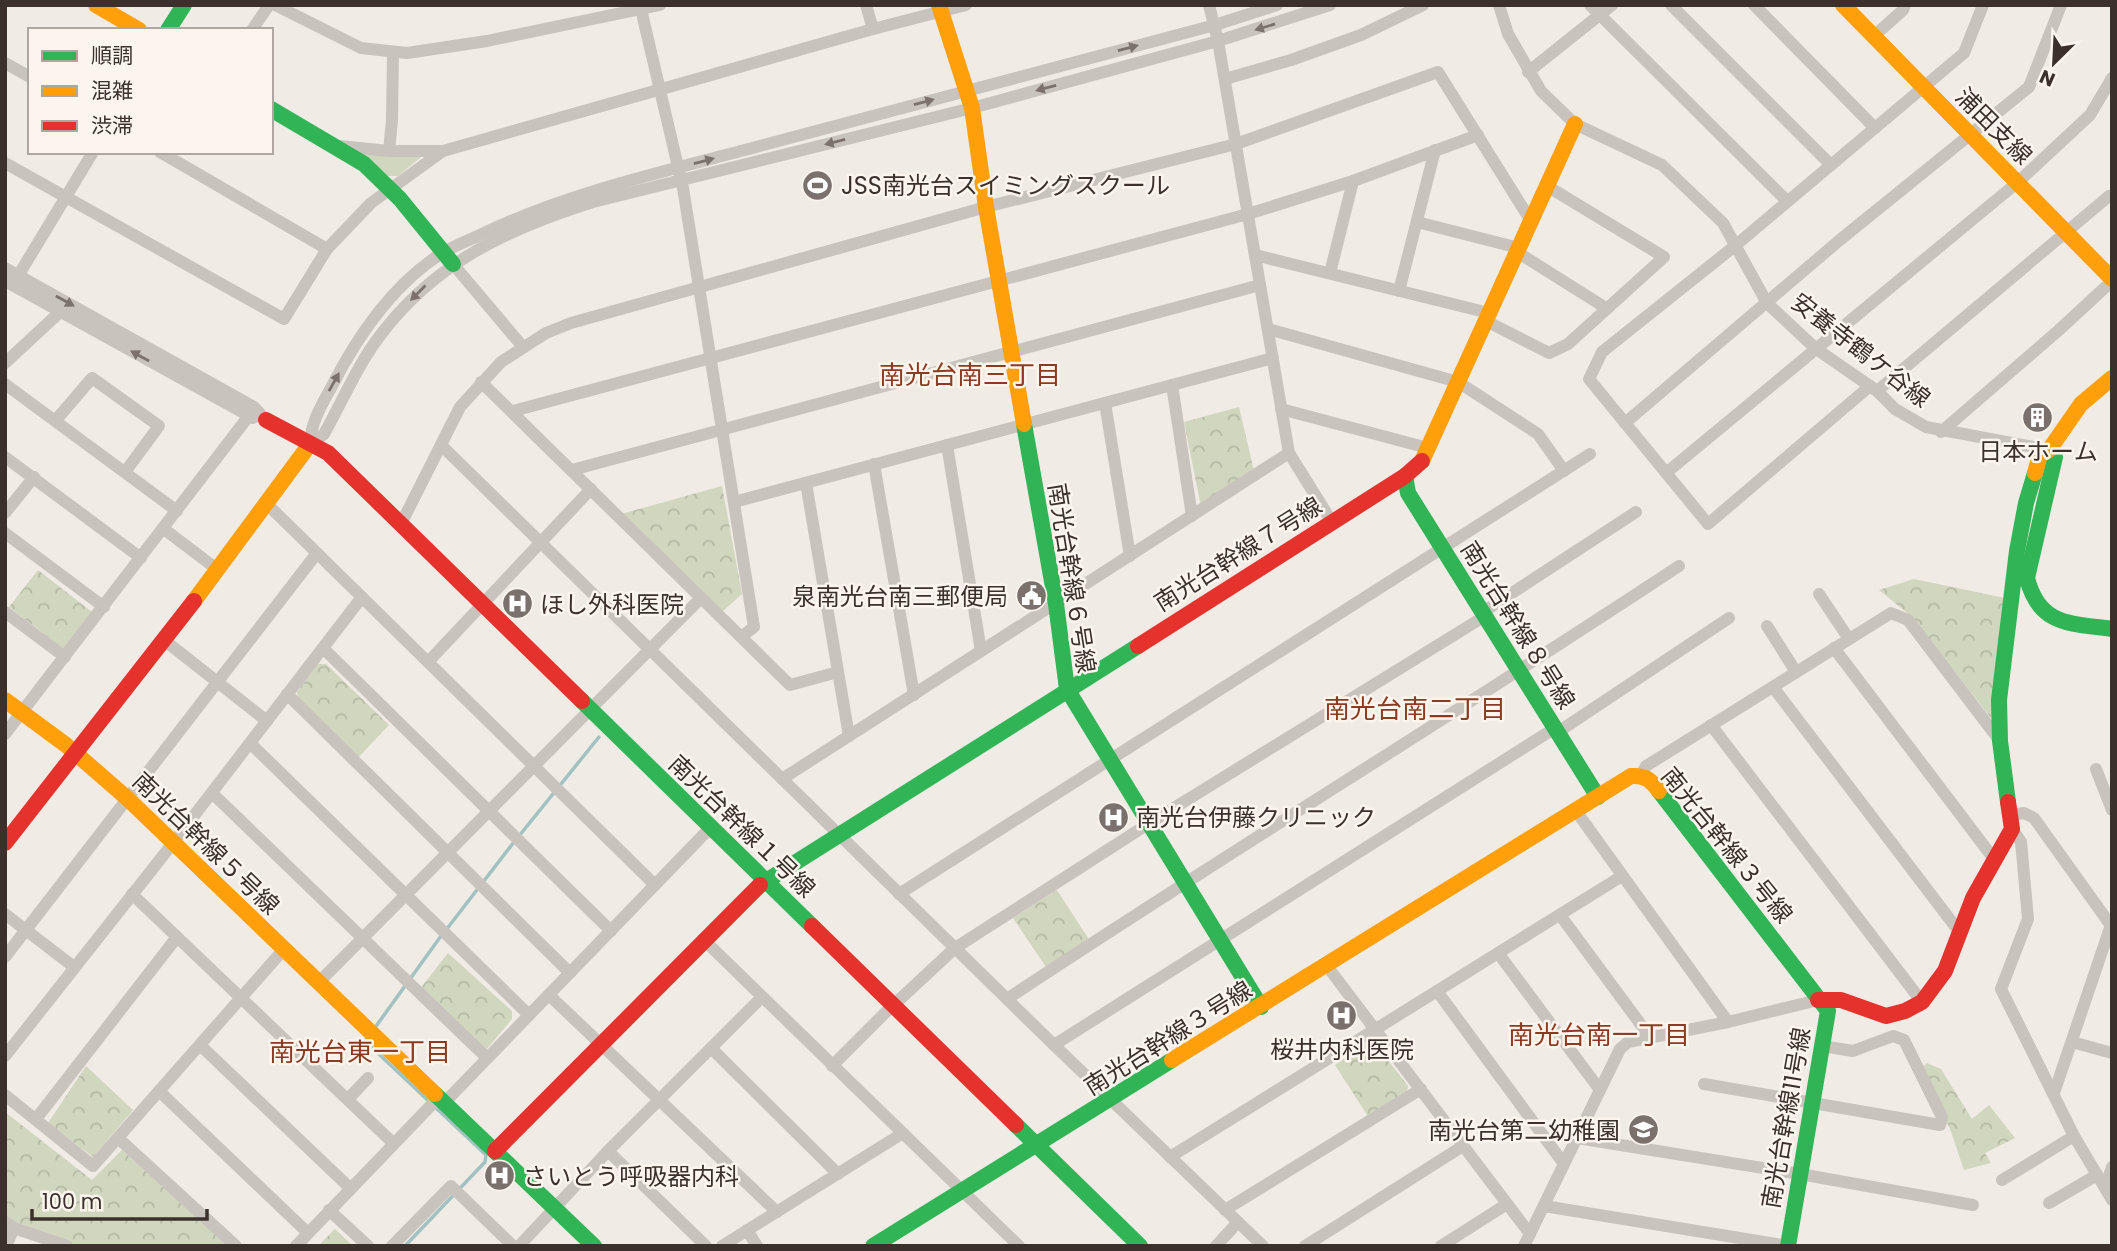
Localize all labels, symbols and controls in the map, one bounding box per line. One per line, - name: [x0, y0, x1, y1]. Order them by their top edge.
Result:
- one-way arrow: [1254, 22, 1275, 32]
- legend: [28, 28, 273, 154]
- north arrow: [2019, 28, 2089, 98]
- text: 順調: [91, 41, 133, 70]
- one-way arrow: [1117, 42, 1139, 53]
- text: N: [2035, 63, 2059, 93]
- text: 混雑: [91, 76, 133, 105]
- street label: 浦田支線: [1948, 80, 2040, 172]
- one-way arrow: [1035, 83, 1057, 94]
- one-way arrow: [913, 97, 934, 107]
- text: 渋滞: [91, 111, 133, 140]
- one-way arrow: [823, 137, 845, 148]
- one-way arrow: [693, 155, 715, 166]
- sports icon: JSS南光台スイミングスクール: [801, 168, 835, 202]
- place label: JSS南光台スイミングスクール: [841, 169, 1170, 202]
- one-way arrow: [410, 285, 427, 302]
- street label: 安養寺鶴ケ谷線: [1785, 285, 1937, 415]
- one-way arrow: [55, 295, 74, 307]
- one-way arrow: [130, 350, 150, 362]
- district label: 南光台南三丁目: [879, 357, 1061, 393]
- one-way arrow: [328, 372, 340, 391]
- building icon: 日本ホーム: [2021, 400, 2055, 434]
- place label: 日本ホーム: [1978, 435, 2098, 468]
- street label: 南光台幹線６号線: [1041, 481, 1103, 675]
- street label: 南光台幹線７号線: [1148, 489, 1328, 619]
- street label: 南光台幹線８号線: [1453, 535, 1583, 715]
- public building icon: 泉南光台南三郵便局: [1014, 579, 1048, 613]
- place label: 泉南光台南三郵便局: [792, 580, 1008, 613]
- hospital icon: ほし外科医院: [500, 587, 534, 621]
- place label: ほし外科医院: [540, 588, 684, 621]
- district label: 南光台南二丁目: [1324, 691, 1506, 727]
- street label: 南光台幹線１号線: [661, 747, 823, 905]
- street label: 南光台幹線３号線: [1654, 760, 1800, 930]
- street label: 南光台幹線５号線: [125, 764, 287, 922]
- hospital icon: 南光台伊藤クリニック: [1096, 800, 1130, 834]
- place label: 南光台伊藤クリニック: [1136, 801, 1376, 834]
- street label: 南光台幹線３号線: [1078, 973, 1258, 1103]
- hospital icon: 桜井内科医院: [1325, 998, 1359, 1032]
- district label: 南光台南一丁目: [1508, 1017, 1690, 1053]
- street label: 南光台幹線11号線: [1754, 1025, 1818, 1211]
- place label: 桜井内科医院: [1270, 1033, 1414, 1066]
- district label: 南光台東一丁目: [269, 1034, 451, 1070]
- school or university icon: 南光台第二幼稚園: [1626, 1113, 1660, 1147]
- place label: 南光台第二幼稚園: [1428, 1114, 1620, 1147]
- hospital icon: さいとう呼吸器内科: [483, 1159, 517, 1193]
- place label: さいとう呼吸器内科: [523, 1160, 739, 1193]
- scale bar: [32, 1178, 206, 1222]
- text: 100 m: [42, 1187, 102, 1216]

